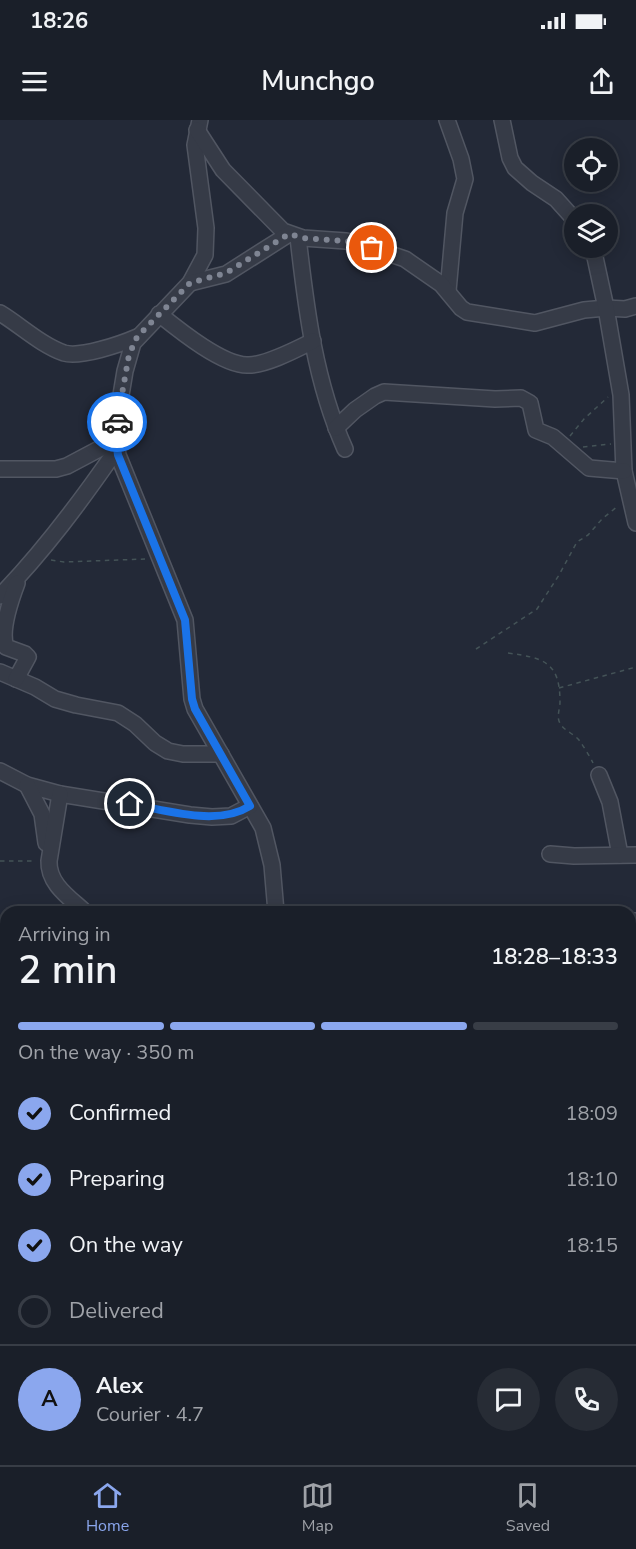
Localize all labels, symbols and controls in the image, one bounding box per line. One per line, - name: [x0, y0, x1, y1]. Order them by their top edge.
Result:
- text: 18:26: [30, 6, 88, 36]
- text: Munchgo: [261, 63, 375, 100]
- icon: menu: [18, 65, 51, 98]
- icon: share: [585, 65, 618, 98]
- map controls: [564, 138, 618, 258]
- button: locate: [564, 138, 618, 192]
- button: layers: [564, 204, 618, 258]
- pin: [346, 222, 397, 273]
- icon: bag: [355, 231, 388, 264]
- courier: [87, 392, 147, 452]
- icon: car: [101, 406, 134, 439]
- pin: [104, 778, 155, 829]
- icon: home: [113, 787, 146, 820]
- text: Arriving in: [18, 921, 111, 948]
- text: 18:28–18:33: [491, 942, 618, 972]
- text: 2 min: [18, 944, 117, 997]
- text: On the way · 350 m: [18, 1039, 194, 1066]
- icon: check: [18, 1097, 51, 1130]
- text: Confirmed: [69, 1098, 171, 1128]
- text: 18:09: [565, 1100, 618, 1127]
- icon: check: [18, 1163, 51, 1196]
- text: Preparing: [69, 1164, 165, 1194]
- text: 18:10: [565, 1166, 618, 1193]
- icon: check: [18, 1229, 51, 1262]
- text: On the way: [69, 1230, 183, 1260]
- text: 18:15: [565, 1232, 618, 1259]
- text: Delivered: [69, 1296, 164, 1326]
- button: chat: [477, 1368, 540, 1431]
- button: phone: [555, 1368, 618, 1431]
- text: Alex: [96, 1371, 143, 1401]
- text: A: [41, 1384, 58, 1414]
- text: Courier · 4.7: [96, 1401, 204, 1428]
- tab: Home: [86, 1479, 129, 1537]
- tab: Map: [301, 1479, 334, 1537]
- tab: Saved: [506, 1479, 550, 1537]

